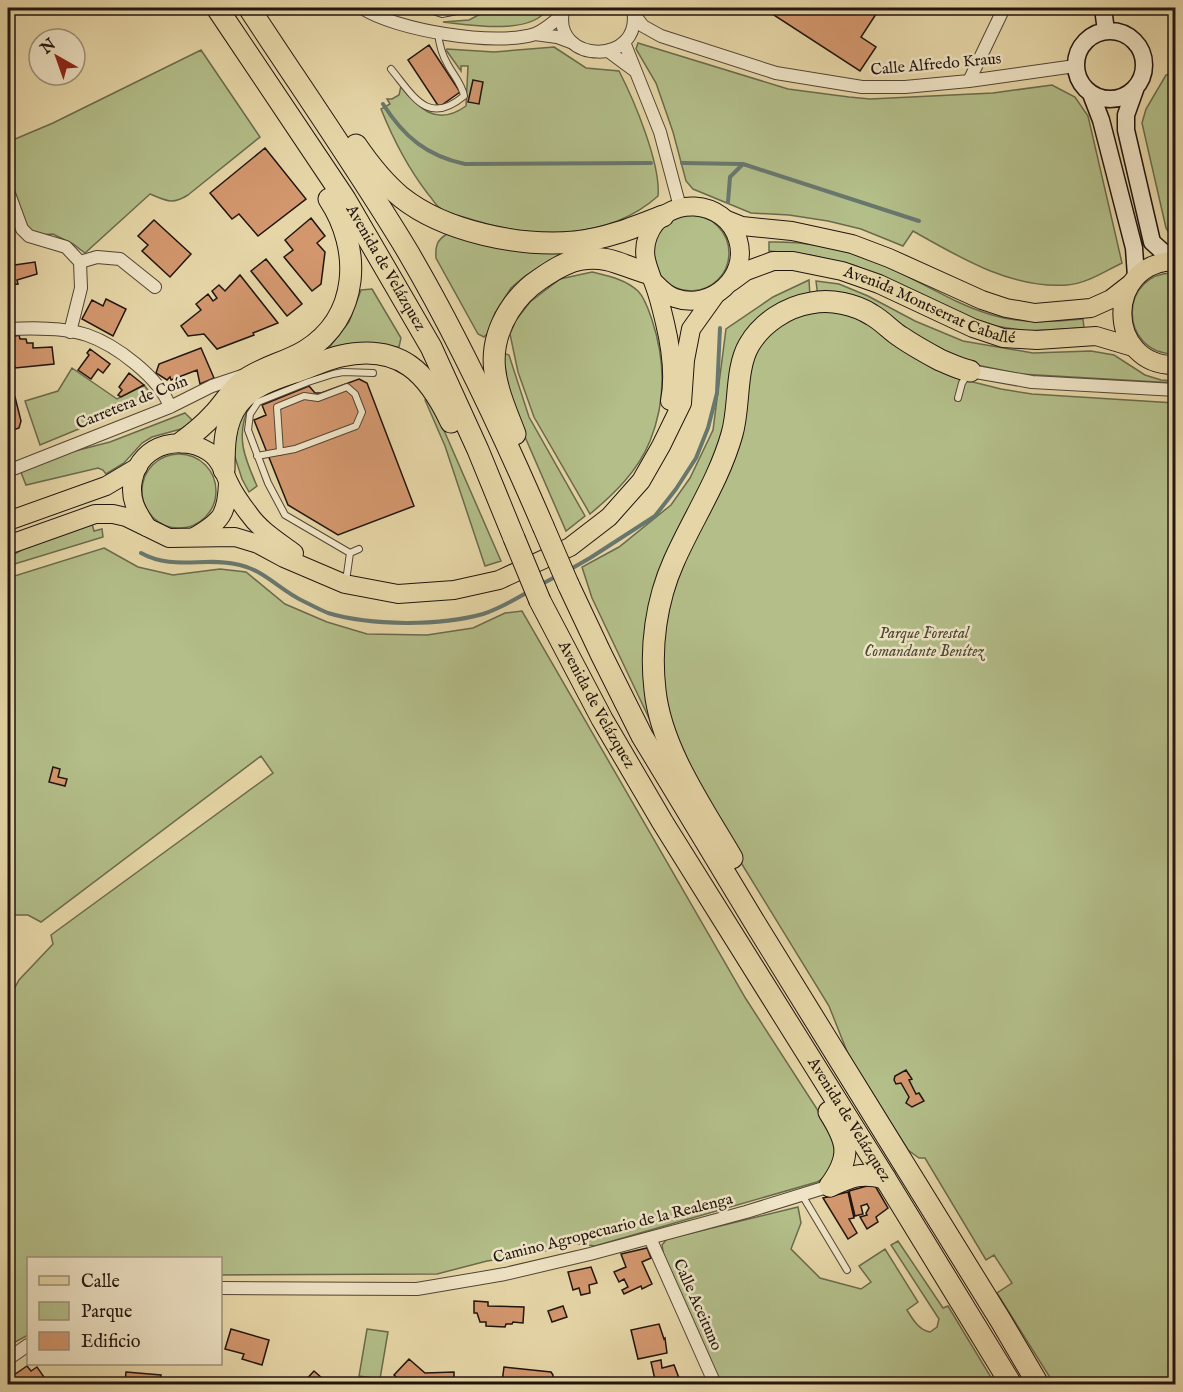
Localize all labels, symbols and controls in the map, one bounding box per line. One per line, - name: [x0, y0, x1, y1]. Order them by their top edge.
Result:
- north arrow: [27, 27, 87, 87]
- text: N: [36, 35, 60, 60]
- street label: Calle Alfredo Kraus: [870, 49, 1003, 81]
- street label: Avenida de Velázquez: [340, 201, 430, 335]
- street label: Avenida Montserrat Caballé: [840, 262, 1016, 349]
- street label: Carretera de Coín: [73, 371, 191, 435]
- park label: Parque Forestal Comandante Benítez: [864, 624, 986, 662]
- street label: Avenida de Velázquez: [552, 637, 639, 772]
- street label: Avenida de Velázquez: [802, 1053, 895, 1186]
- street label: Camino Agropecuario de la Realenga: [491, 1189, 735, 1268]
- street label: Calle Aceituno: [668, 1256, 726, 1354]
- legend: [27, 1257, 222, 1365]
- text: Calle: [81, 1271, 120, 1294]
- text: Parque: [81, 1301, 132, 1324]
- text: Edificio: [81, 1331, 141, 1354]

